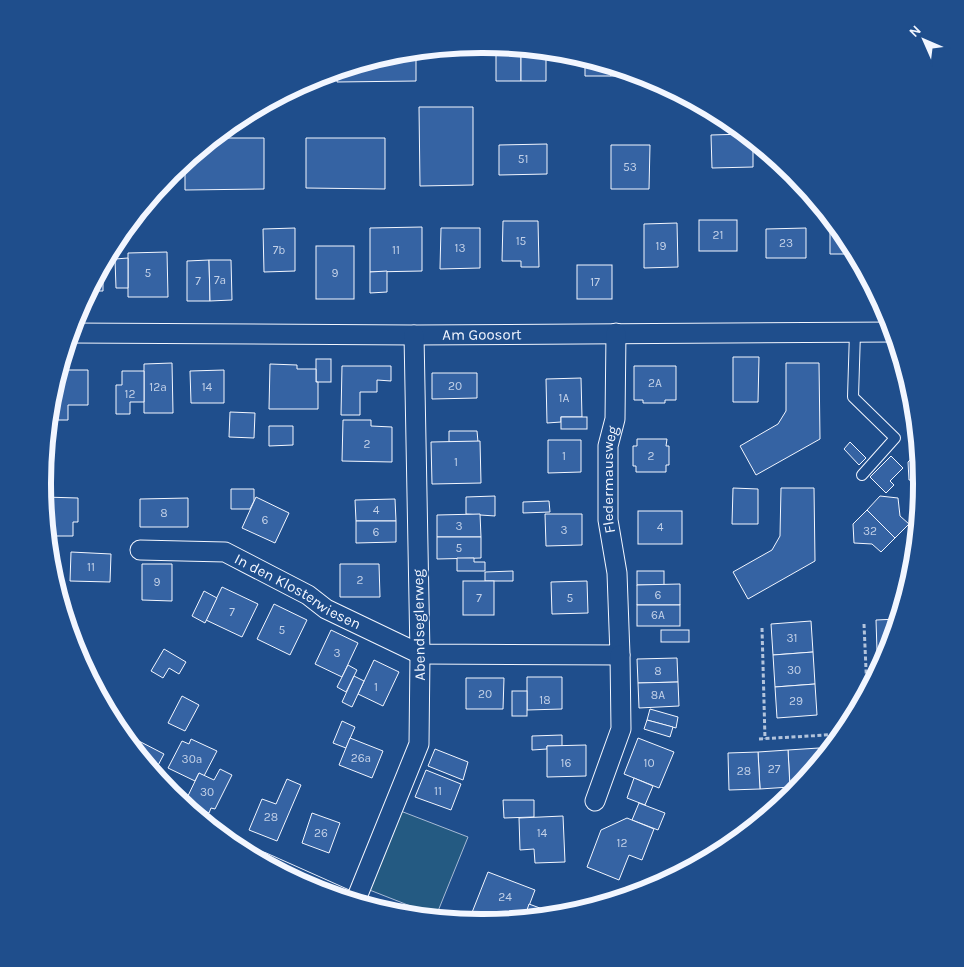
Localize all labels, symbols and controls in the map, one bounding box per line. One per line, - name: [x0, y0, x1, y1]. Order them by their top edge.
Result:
- north arrow: [899, 15, 949, 65]
- text: N: [906, 22, 925, 41]
- house number: 51: [518, 152, 528, 166]
- house number: 53: [623, 160, 637, 174]
- house number: 21: [713, 228, 723, 242]
- house number: 15: [516, 234, 527, 248]
- house number: 23: [779, 236, 793, 250]
- house number: 19: [656, 239, 666, 253]
- house number: 13: [454, 241, 466, 255]
- house number: 7b: [273, 243, 285, 257]
- house number: 11: [392, 243, 400, 257]
- house number: 5: [145, 266, 152, 280]
- house number: 9: [332, 266, 339, 280]
- house number: 7a: [214, 273, 226, 287]
- house number: 7: [195, 274, 201, 288]
- house number: 17: [590, 275, 600, 289]
- street label: Am Goosort: [442, 325, 522, 344]
- house number: 2A: [648, 376, 662, 390]
- house number: 20: [448, 379, 462, 393]
- house number: 12a: [149, 380, 167, 394]
- house number: 14: [202, 380, 213, 394]
- house number: 12: [125, 387, 136, 401]
- house number: 1A: [559, 391, 570, 405]
- street label: Fledermausweg: [599, 423, 622, 535]
- house number: 2: [364, 437, 371, 451]
- house number: 1: [562, 449, 566, 463]
- house number: 2: [648, 449, 655, 463]
- house number: 1: [454, 455, 458, 469]
- house number: 4: [373, 503, 380, 517]
- house number: 8: [160, 506, 168, 520]
- house number: 6: [262, 513, 269, 527]
- house number: 3: [455, 519, 463, 533]
- house number: 4: [657, 520, 664, 534]
- house number: 3: [560, 523, 568, 537]
- house number: 32: [863, 524, 877, 538]
- house number: 6: [373, 525, 380, 539]
- house number: 5: [456, 541, 463, 555]
- street label: In den Klosterwiesen: [232, 550, 364, 633]
- house number: 11: [87, 560, 95, 574]
- street label: Abendseglerweg: [409, 569, 429, 681]
- house number: 2: [357, 573, 364, 587]
- house number: 9: [154, 575, 161, 589]
- house number: 6: [655, 588, 662, 602]
- house number: 7: [476, 591, 482, 605]
- house number: 5: [567, 591, 574, 605]
- house number: 7: [229, 605, 235, 619]
- house number: 6A: [651, 608, 665, 622]
- house number: 5: [279, 623, 286, 637]
- house number: 31: [786, 631, 798, 645]
- house number: 3: [333, 646, 341, 660]
- house number: 30: [787, 663, 801, 677]
- house number: 8: [654, 664, 662, 678]
- house number: 1: [374, 680, 378, 694]
- house number: 20: [478, 687, 492, 701]
- house number: 8A: [651, 688, 665, 702]
- house number: 18: [539, 693, 551, 707]
- house number: 29: [789, 694, 803, 708]
- house number: 26a: [351, 751, 371, 765]
- house number: 30a: [182, 752, 202, 766]
- house number: 16: [561, 756, 572, 770]
- house number: 10: [643, 756, 655, 770]
- house number: 27: [768, 762, 781, 776]
- house number: 28: [737, 764, 751, 778]
- house number: 11: [434, 784, 442, 798]
- house number: 30: [200, 785, 214, 799]
- house number: 28: [264, 810, 278, 824]
- house number: 26: [314, 826, 328, 840]
- house number: 14: [537, 826, 548, 840]
- house number: 12: [617, 836, 628, 850]
- house number: 24: [498, 890, 512, 904]

